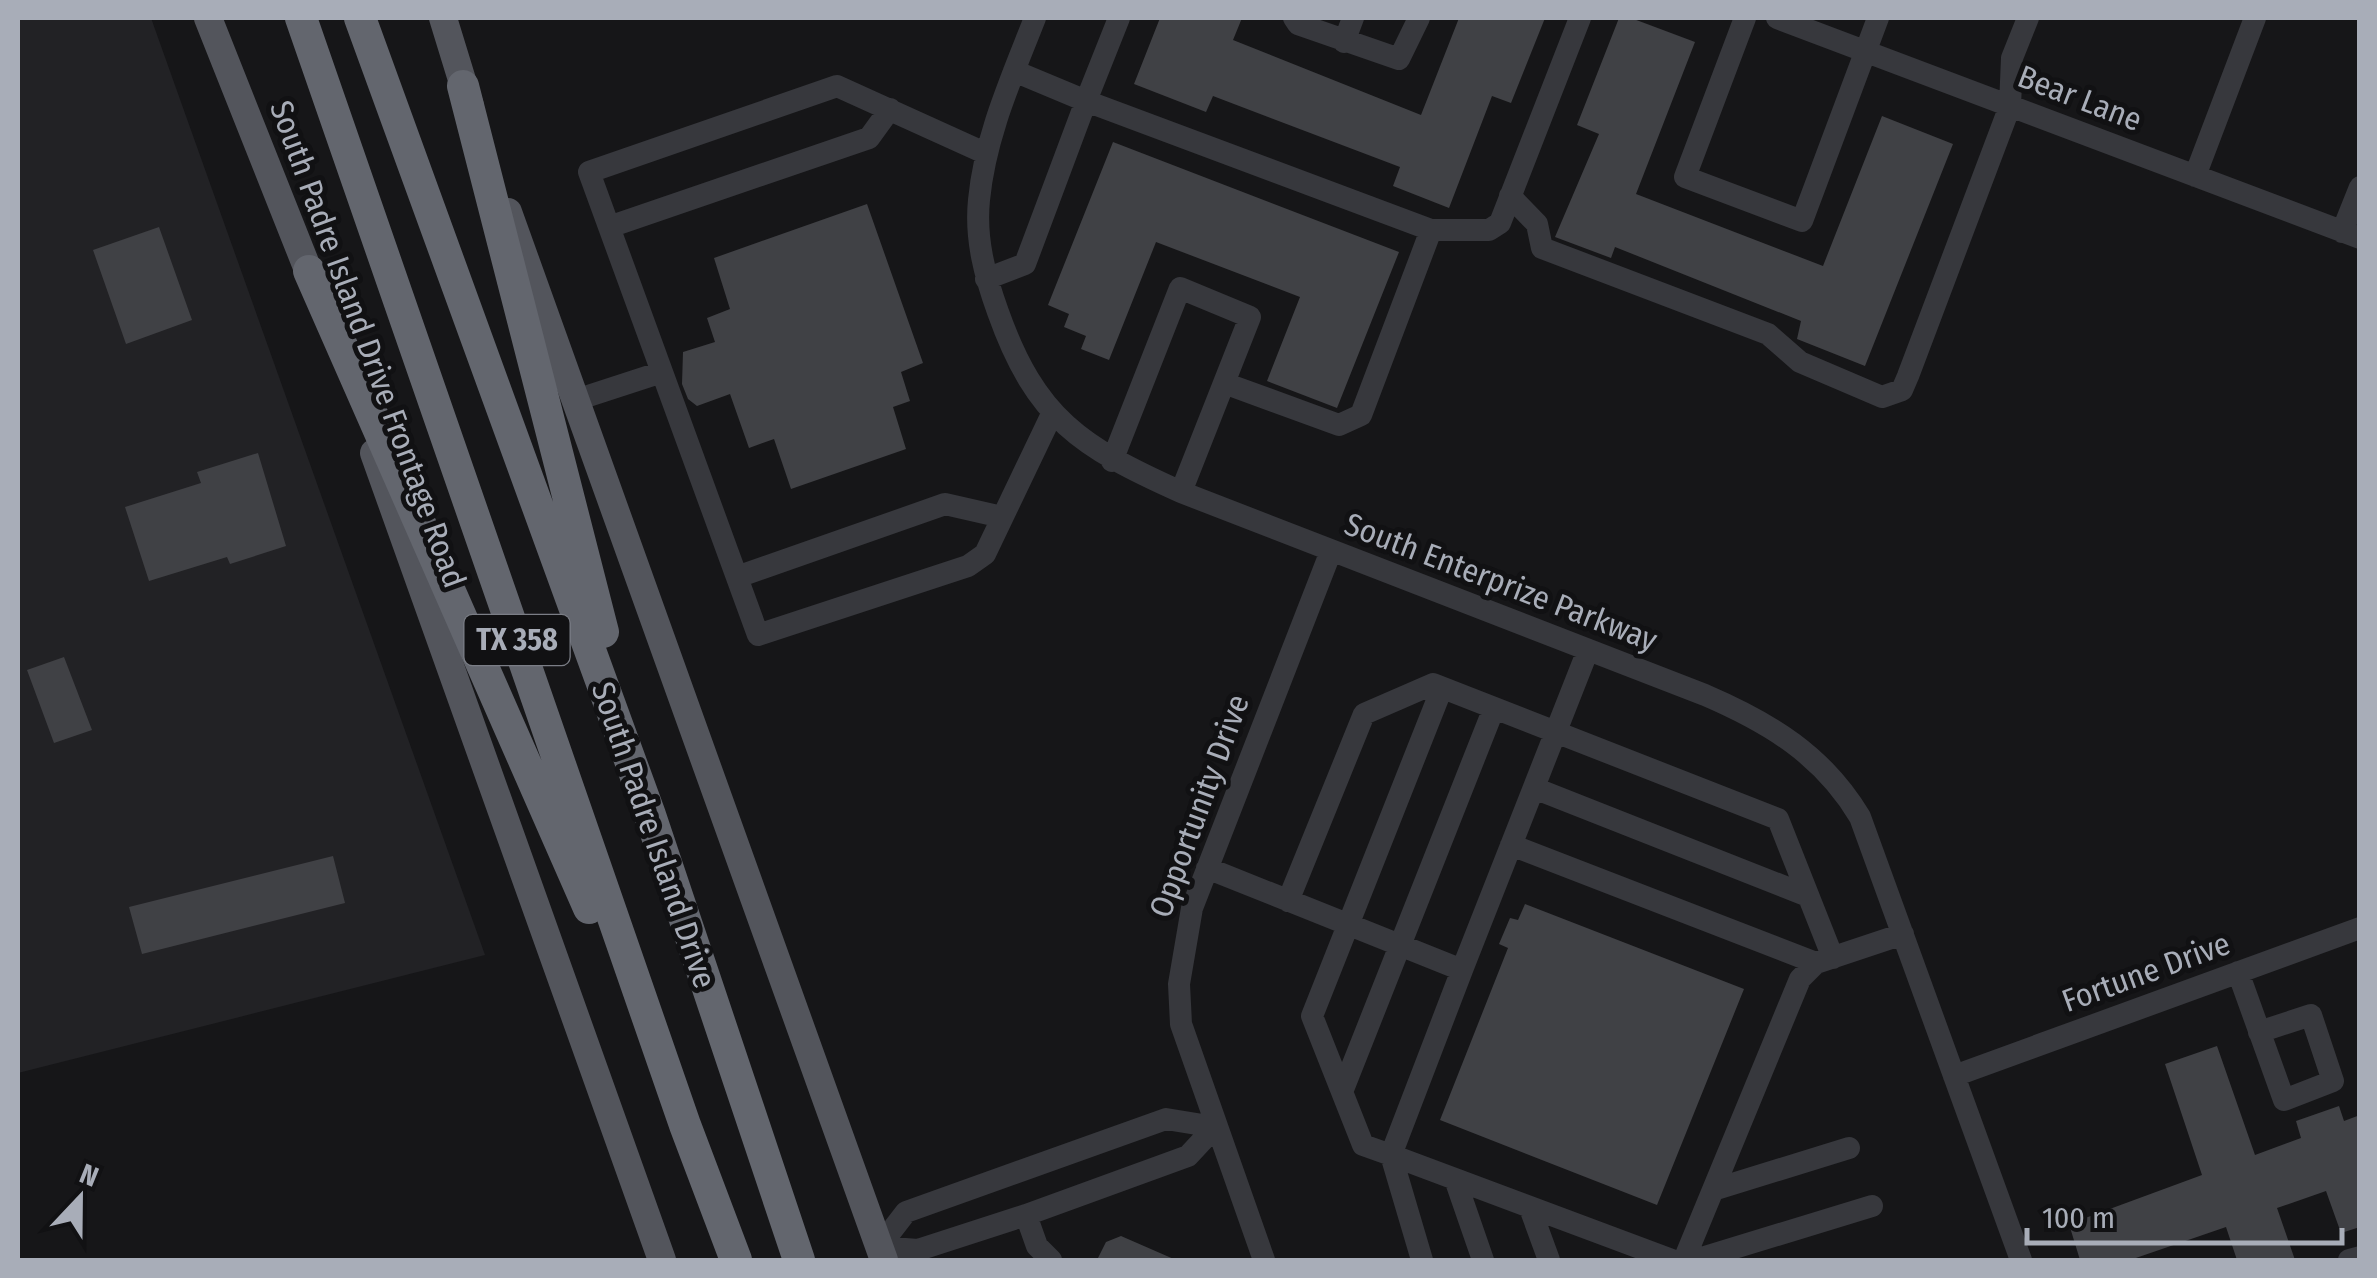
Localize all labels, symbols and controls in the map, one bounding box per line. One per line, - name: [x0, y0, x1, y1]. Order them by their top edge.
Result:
- street label: Bear Lane: [2013, 57, 2147, 139]
- street label: South Padre Island Drive Frontage Road: [262, 95, 474, 593]
- street label: South Enterprize Parkway: [1339, 505, 1663, 659]
- road number: TX 358: [464, 615, 570, 665]
- street label: South Padre Island Drive: [584, 677, 724, 993]
- street label: Opportunity Drive: [1141, 689, 1257, 923]
- street label: Fortune Drive: [2057, 924, 2235, 1020]
- north arrow: [30, 1148, 130, 1248]
- text: N: [75, 1157, 103, 1194]
- scale bar: [2027, 1183, 2342, 1245]
- text: 100 m: [2042, 1200, 2115, 1236]

